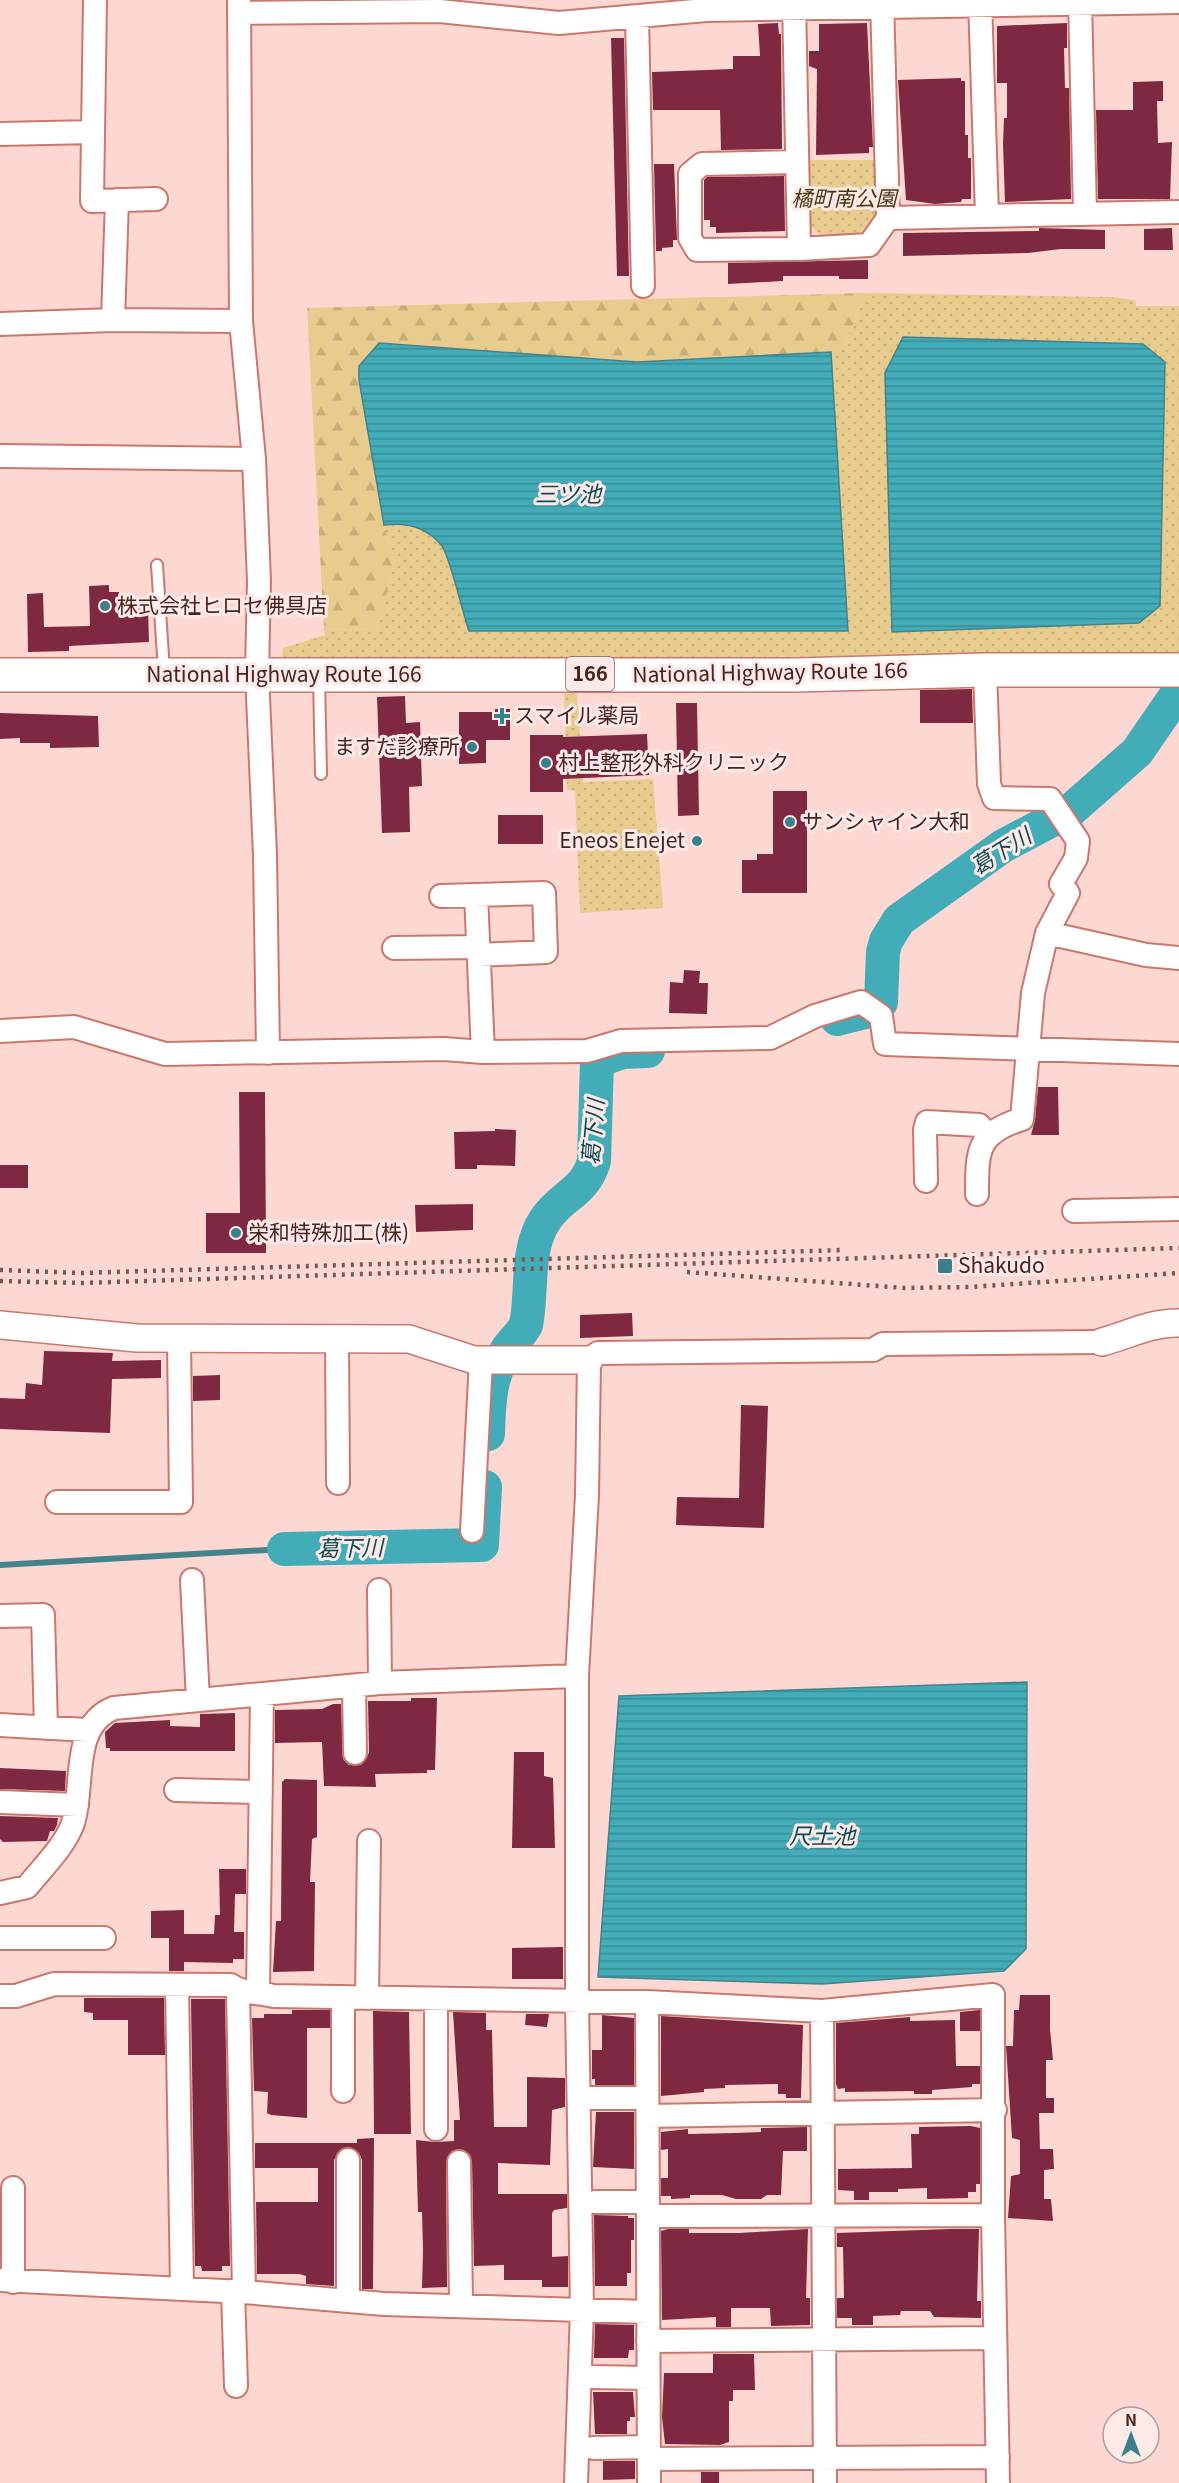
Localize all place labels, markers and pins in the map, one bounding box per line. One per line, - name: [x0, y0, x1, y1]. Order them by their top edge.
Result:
- place label: 株式会社ヒロセ佛具店: [117, 589, 327, 619]
- marker: 株式会社ヒロセ佛具店: [98, 599, 112, 613]
- place label: スマイル薬局: [514, 699, 639, 729]
- marker: スマイル薬局: [495, 709, 509, 723]
- place label: ますだ診療所: [334, 730, 460, 760]
- marker: ますだ診療所: [465, 740, 479, 754]
- place label: 村上整形外科クリニック: [558, 746, 789, 776]
- marker: 村上整形外科クリニック: [539, 756, 553, 770]
- place label: サンシャイン大和: [802, 805, 970, 835]
- marker: サンシャイン大和: [783, 815, 797, 829]
- place label: Eneos Enejet: [559, 824, 685, 854]
- marker: Eneos Enejet: [690, 834, 704, 848]
- place label: 栄和特殊加工(株): [248, 1216, 409, 1246]
- marker: 栄和特殊加工(株): [229, 1226, 243, 1240]
- place label: Shakudo: [958, 1249, 1045, 1279]
- marker: Shakudo: [936, 1257, 954, 1275]

